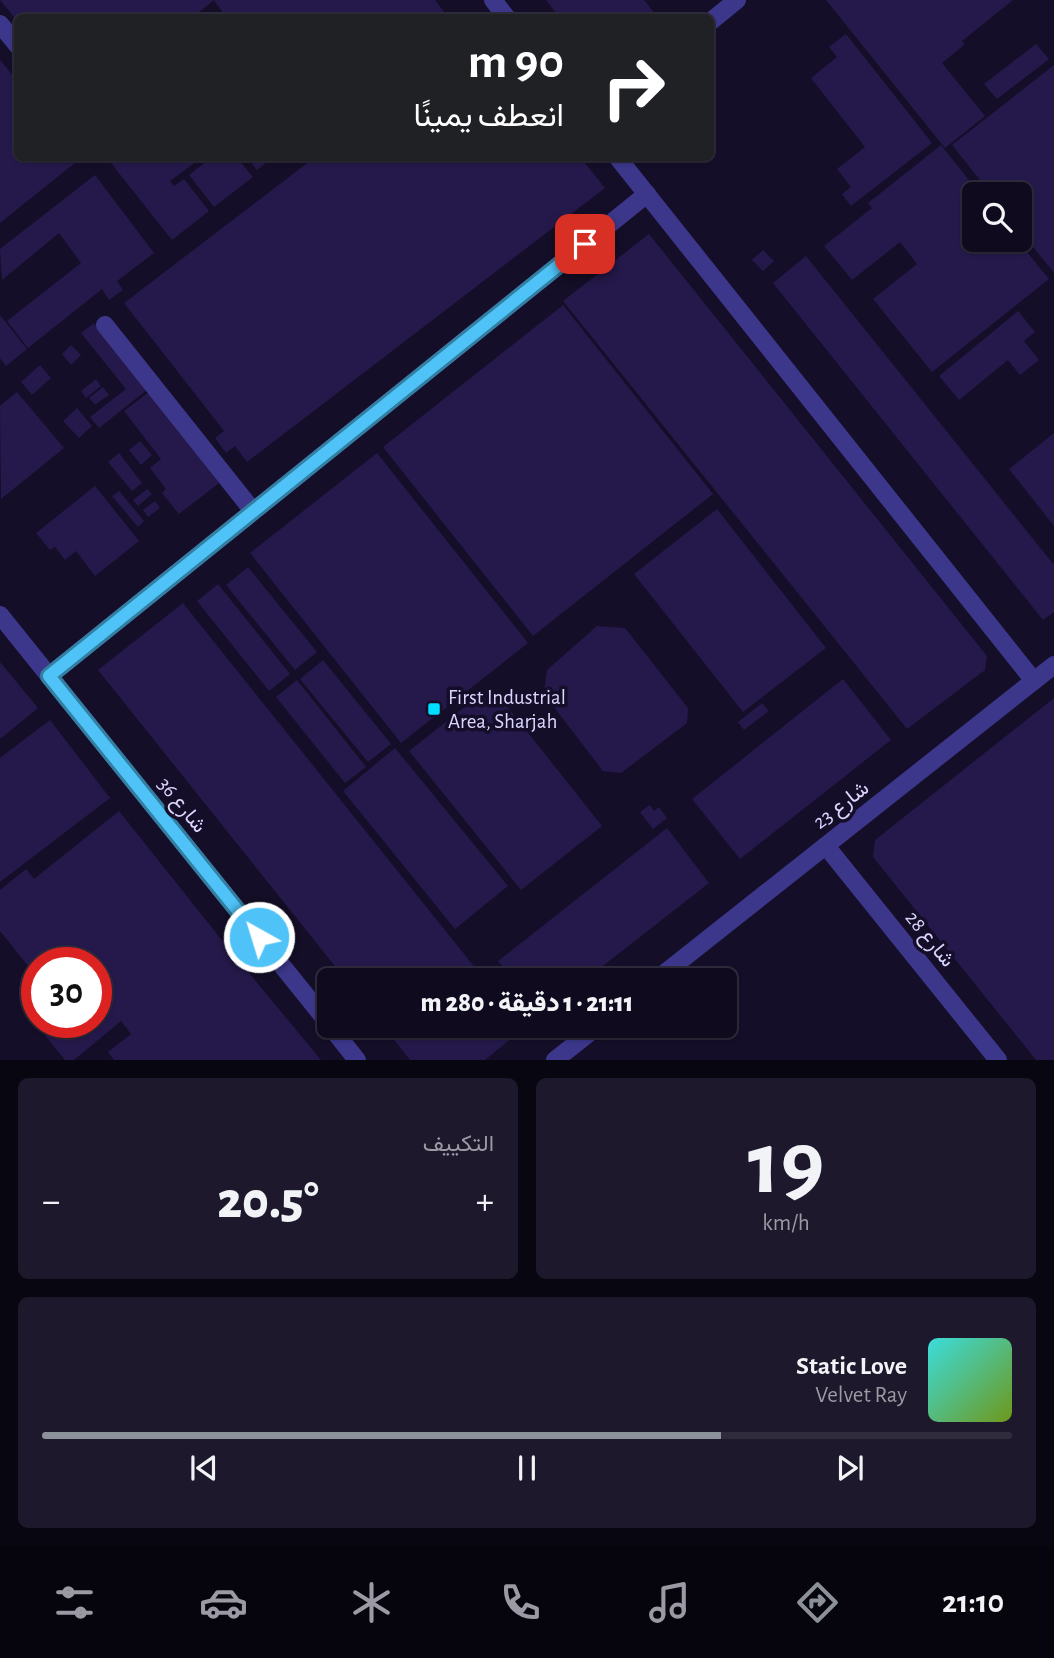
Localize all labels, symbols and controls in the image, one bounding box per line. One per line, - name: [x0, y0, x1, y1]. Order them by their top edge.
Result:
- text: 90 m: [468, 38, 564, 87]
- icon: right: [588, 42, 679, 133]
- text: انعطف يمينًا: [413, 100, 564, 132]
- map controls: [962, 182, 1032, 252]
- button: search: [962, 182, 1032, 252]
- pin: [555, 214, 615, 274]
- icon: arrive: [566, 225, 604, 263]
- place label: First Industrial Area, Sharjah: [448, 687, 566, 732]
- marker: First Industrial Area, Sharjah: [426, 701, 442, 717]
- street label: شارع 36: [151, 773, 210, 838]
- street label: شارع 23: [809, 777, 874, 835]
- position arrow: [222, 900, 296, 974]
- street label: شارع 28: [899, 907, 959, 973]
- speed limit sign: 30: [21, 947, 112, 1038]
- text: 21:11 · 1 دقيقة · 280 m: [421, 990, 633, 1016]
- text: 19: [748, 1119, 824, 1210]
- text: التكييف: [423, 1133, 494, 1156]
- text: 20.5°: [217, 1175, 319, 1227]
- text: −: [42, 1183, 60, 1221]
- text: +: [476, 1183, 494, 1221]
- text: km/h: [762, 1212, 810, 1235]
- text: Static Love: [796, 1353, 907, 1379]
- text: Velvet Ray: [815, 1384, 907, 1407]
- icon: previous: [185, 1449, 223, 1487]
- icon: pause: [508, 1449, 546, 1487]
- icon: next: [831, 1449, 869, 1487]
- icon: filters: [50, 1578, 99, 1627]
- icon: car: [199, 1578, 248, 1627]
- icon: climate: [347, 1578, 396, 1627]
- icon: phone: [496, 1578, 545, 1627]
- icon: music: [645, 1578, 694, 1627]
- icon: directions: [793, 1578, 842, 1627]
- text: 21:10: [942, 1586, 1004, 1618]

